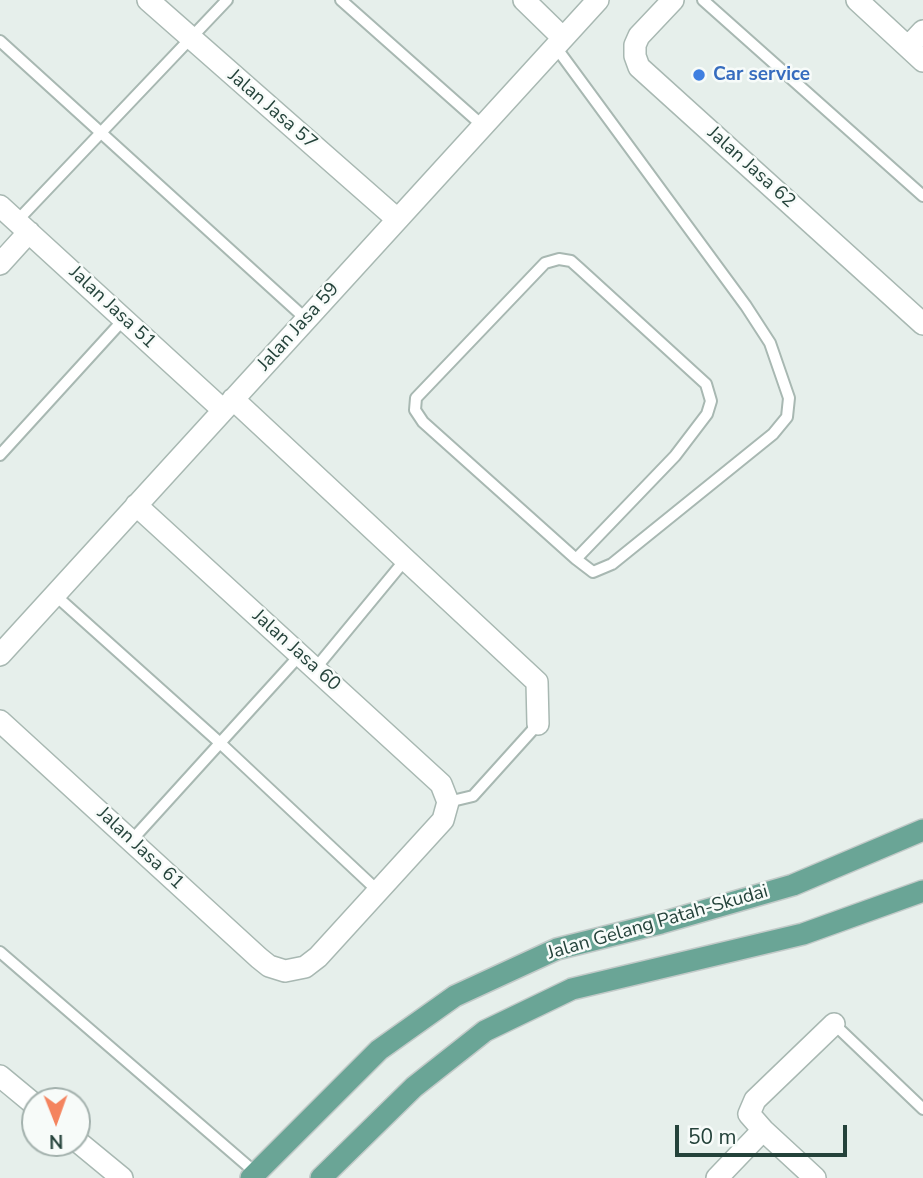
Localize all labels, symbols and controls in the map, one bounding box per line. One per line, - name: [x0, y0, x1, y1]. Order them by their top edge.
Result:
- place label: Car service: [713, 64, 810, 86]
- street label: Jalan Jasa 57: [223, 65, 321, 155]
- marker: Car service: [691, 67, 707, 83]
- street label: Jalan Jasa 62: [702, 122, 800, 214]
- street label: Jalan Jasa 51: [64, 262, 160, 354]
- street label: Jalan Jasa 59: [253, 278, 345, 376]
- street label: Jalan Jasa 60: [247, 605, 345, 697]
- street label: Jalan Jasa 61: [92, 803, 188, 895]
- street label: Jalan Gelang Patah-Skudai: [545, 881, 771, 965]
- north arrow: [21, 1087, 91, 1157]
- scale bar: [678, 1112, 850, 1156]
- text: 50 m: [688, 1123, 737, 1151]
- text: N: [49, 1128, 64, 1154]

